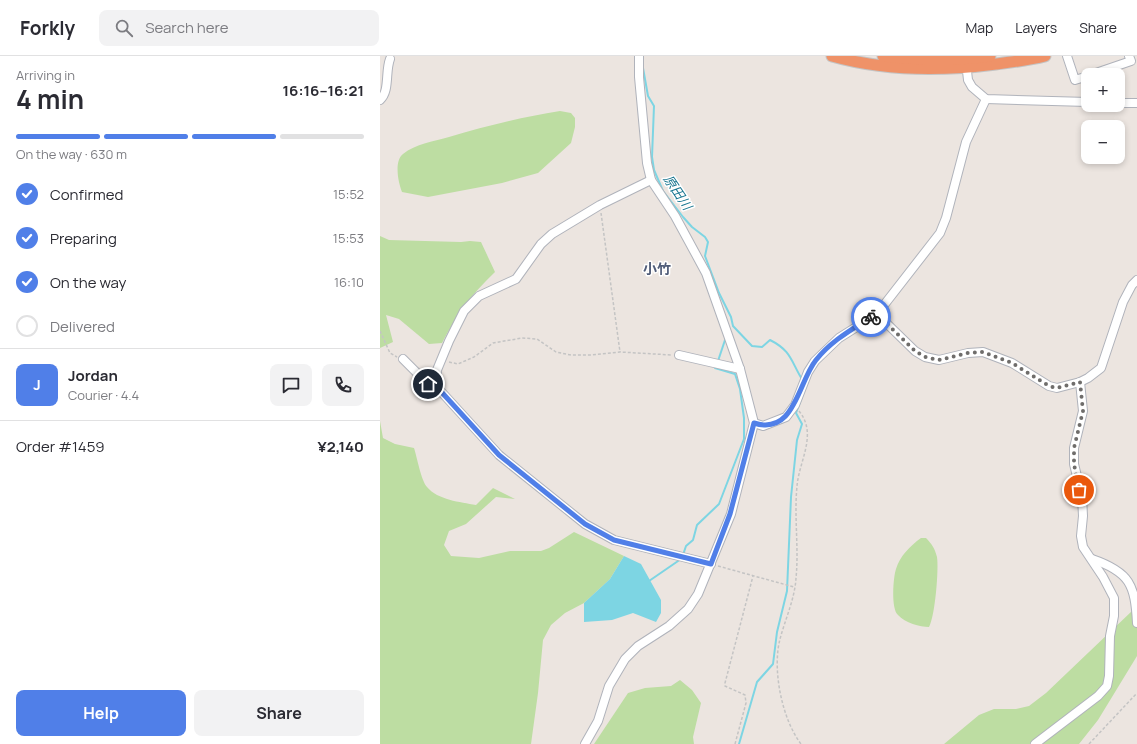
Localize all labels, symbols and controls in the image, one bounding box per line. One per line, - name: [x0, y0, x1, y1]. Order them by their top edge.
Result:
- search box: [99, 10, 379, 46]
- text: Forkly: [20, 15, 75, 41]
- icon: search: [113, 17, 135, 39]
- text: Search here: [145, 17, 229, 38]
- text: Map: [965, 18, 993, 37]
- text: Layers: [1015, 18, 1057, 37]
- text: Share: [1079, 18, 1117, 37]
- text: Arriving in: [16, 66, 75, 84]
- map controls: [1081, 68, 1125, 164]
- button: +: [1081, 68, 1125, 112]
- text: 16:16–16:21: [283, 80, 364, 101]
- text: 4 min: [16, 81, 84, 117]
- button: −: [1081, 120, 1125, 164]
- text: On the way · 630 m: [16, 145, 127, 163]
- water label: 原田川: [660, 171, 697, 215]
- icon: check: [16, 183, 38, 205]
- text: Confirmed: [50, 184, 123, 205]
- text: 15:52: [333, 185, 364, 203]
- icon: check: [16, 227, 38, 249]
- text: Preparing: [50, 228, 117, 249]
- text: 15:53: [333, 229, 364, 247]
- district label: 小竹: [643, 259, 671, 278]
- icon: check: [16, 271, 38, 293]
- text: On the way: [50, 272, 126, 293]
- text: 16:10: [334, 273, 364, 291]
- courier: [851, 297, 891, 337]
- icon: bike: [860, 306, 882, 328]
- text: Delivered: [50, 316, 115, 337]
- button: chat: [270, 364, 312, 406]
- button: phone: [322, 364, 364, 406]
- text: Jordan: [68, 365, 118, 386]
- pin: [411, 367, 445, 401]
- icon: home: [417, 373, 439, 395]
- text: J: [33, 374, 41, 395]
- text: Courier · 4.4: [68, 386, 139, 404]
- text: Order #1459: [16, 436, 105, 457]
- text: ¥2,140: [318, 436, 364, 457]
- pin: [1062, 473, 1096, 507]
- icon: bag: [1068, 479, 1090, 501]
- button: Help: [16, 690, 186, 736]
- button: Share: [194, 690, 364, 736]

